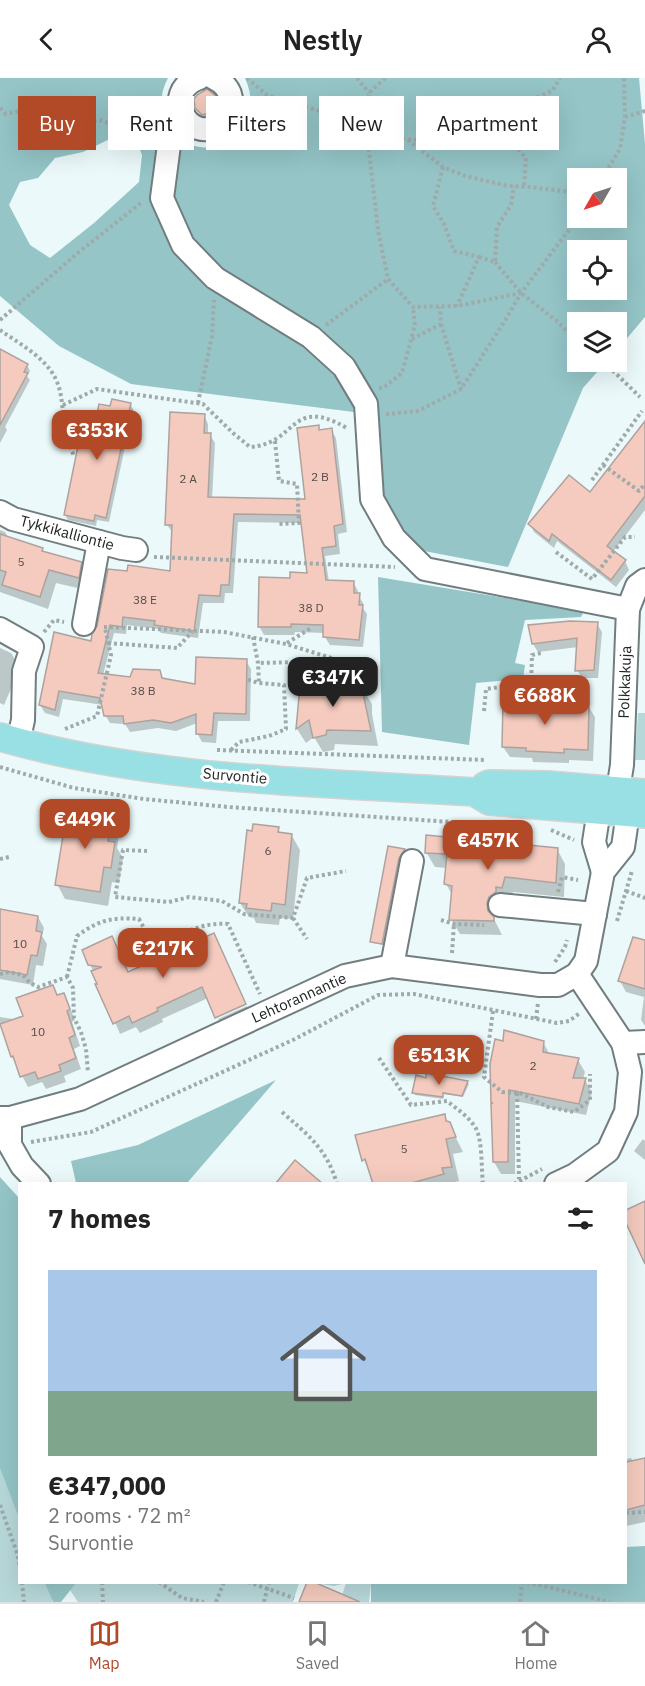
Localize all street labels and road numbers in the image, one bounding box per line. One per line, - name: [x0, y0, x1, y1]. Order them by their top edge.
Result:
- street label: Tykkikalliontie: [18, 511, 116, 554]
- street label: Polkkakuja: [614, 645, 635, 719]
- street label: Survontie: [202, 763, 268, 788]
- street label: Lehtorannantie: [248, 968, 349, 1027]

